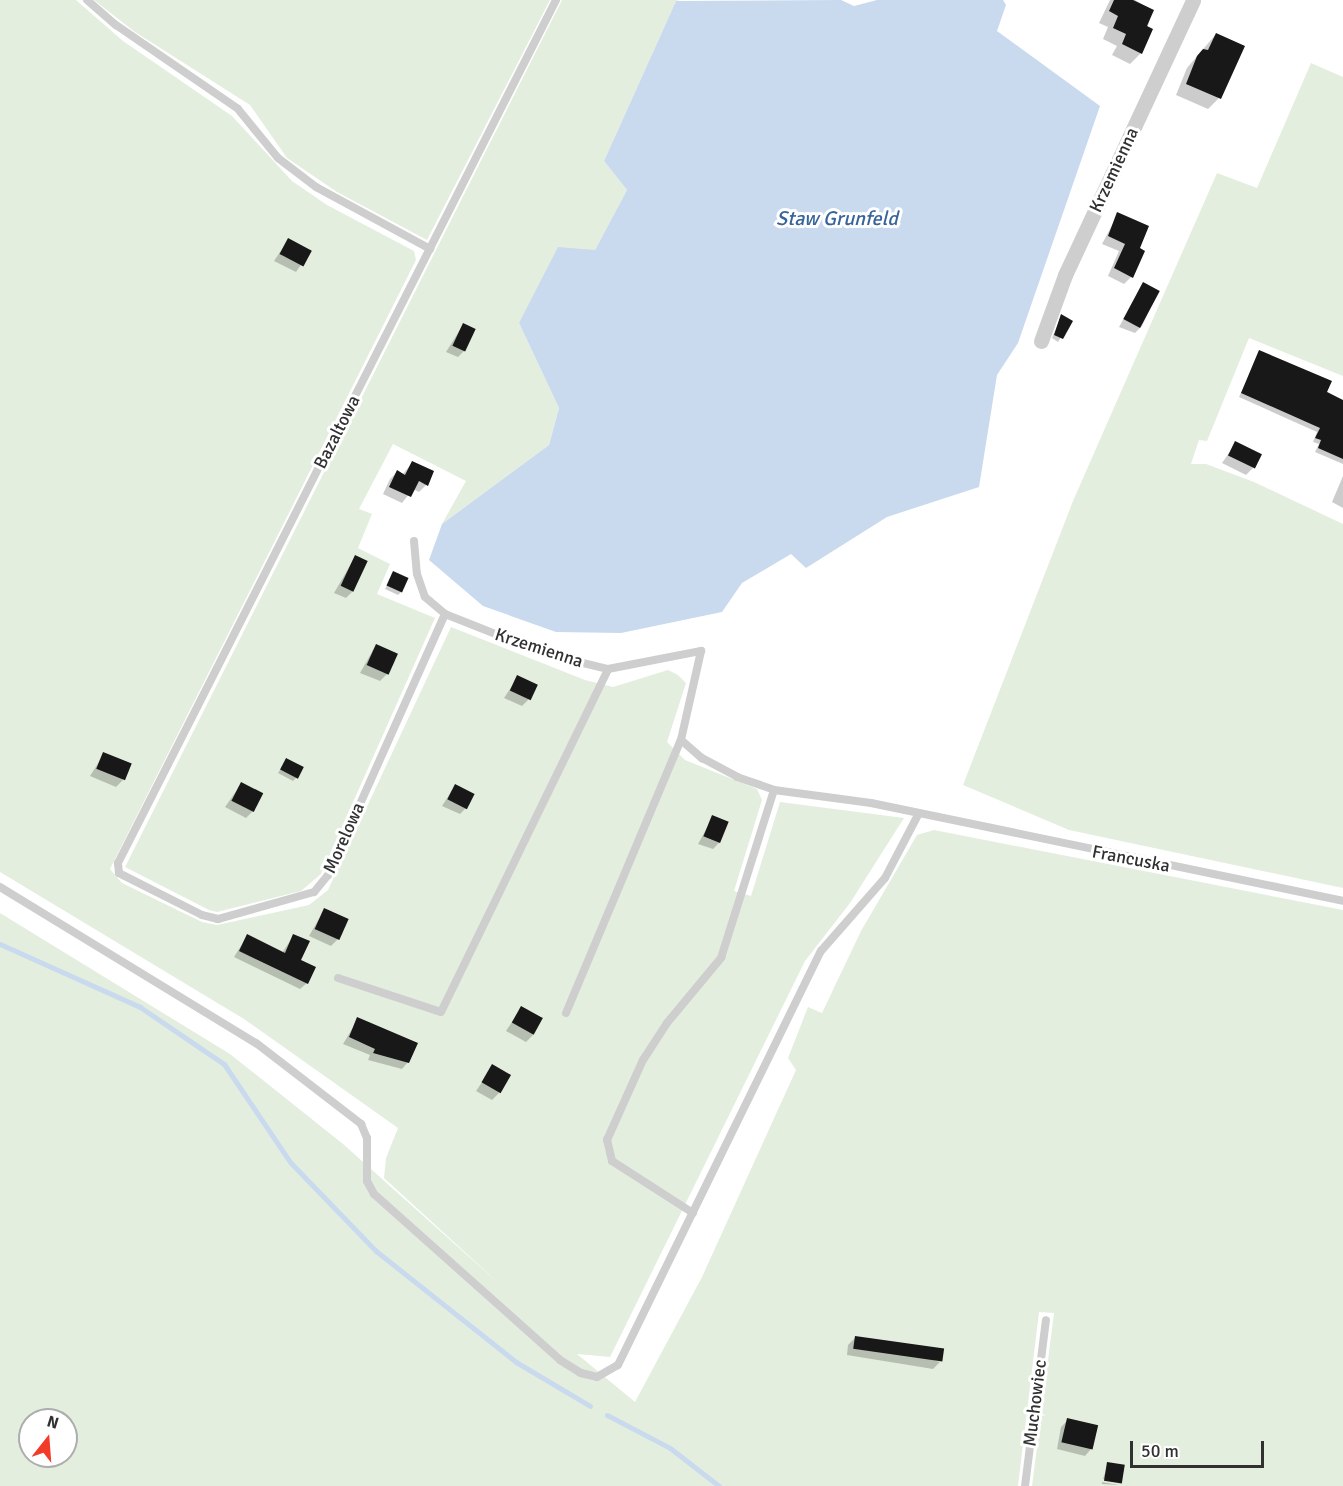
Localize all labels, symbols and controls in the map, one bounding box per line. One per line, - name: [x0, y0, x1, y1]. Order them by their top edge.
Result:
- street label: Krzemienna: [1085, 124, 1143, 216]
- water label: Staw Grunfeld: [776, 206, 898, 230]
- street label: Bazaltowa: [309, 392, 365, 472]
- street label: Krzemienna: [492, 624, 586, 672]
- street label: Morelowa: [319, 799, 369, 877]
- street label: Francuska: [1090, 841, 1172, 877]
- street label: Muchowiec: [1019, 1358, 1051, 1448]
- north arrow: [18, 1408, 78, 1468]
- text: N: [44, 1412, 61, 1434]
- scale bar: [1133, 1429, 1266, 1467]
- text: 50 m: [1141, 1440, 1179, 1462]

